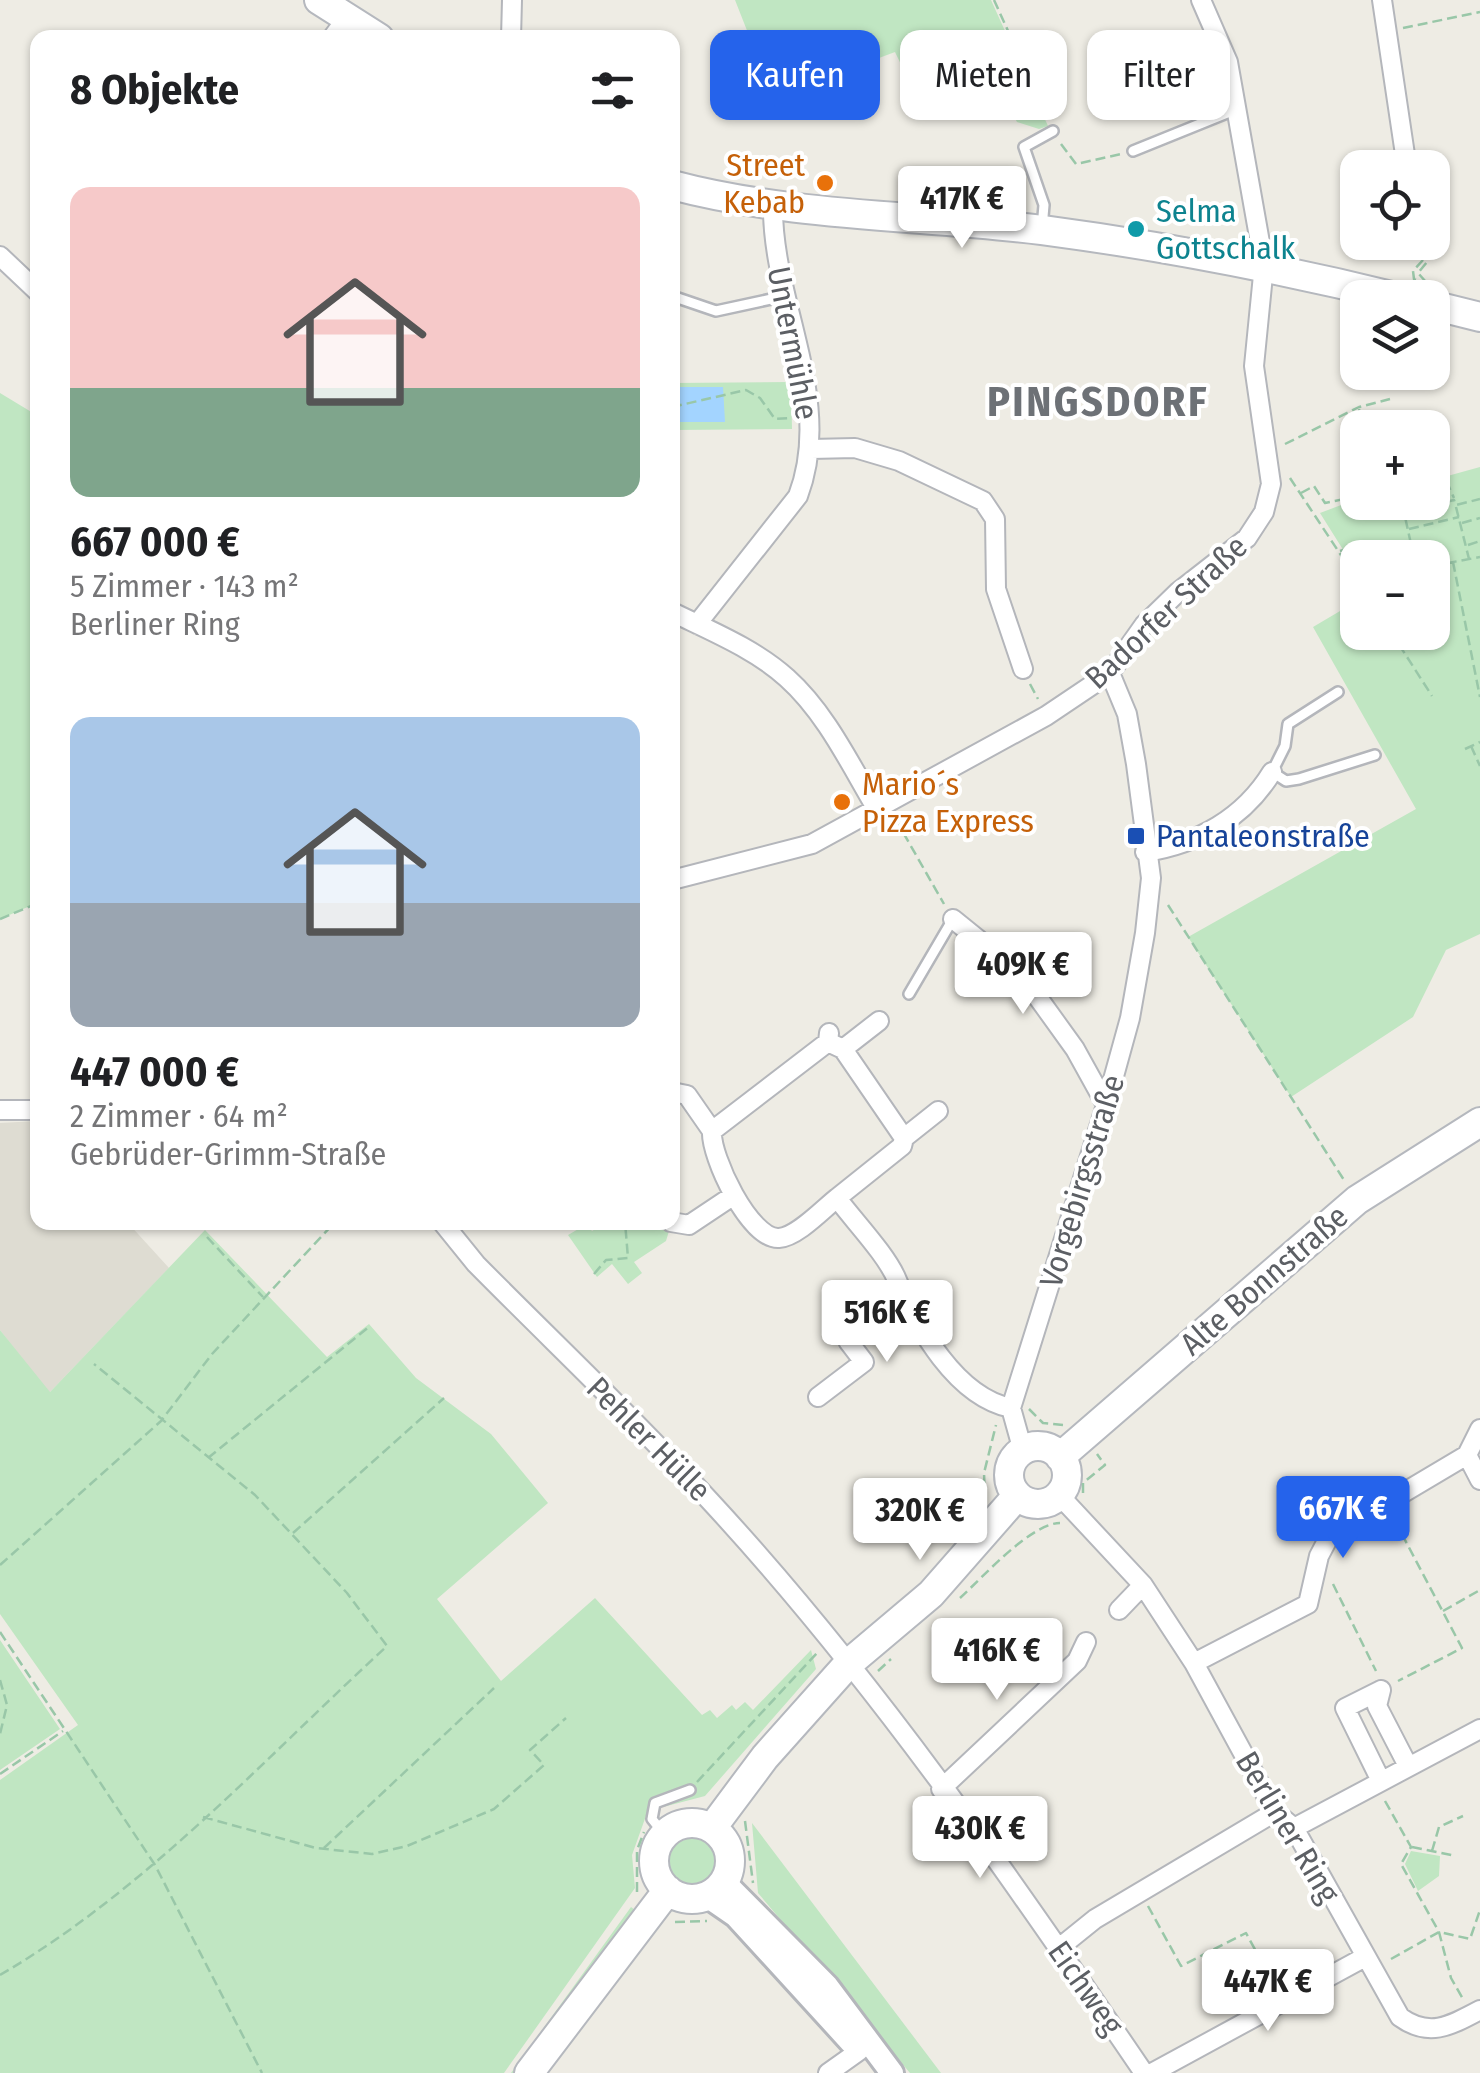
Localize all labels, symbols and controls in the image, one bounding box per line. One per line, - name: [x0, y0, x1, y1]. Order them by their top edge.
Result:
- chip: Kaufen: [710, 30, 880, 120]
- chip: Mieten: [900, 30, 1067, 120]
- chip: Filter: [1087, 30, 1230, 120]
- icon: filters: [585, 63, 640, 118]
- text: 8 Objekte: [70, 65, 239, 115]
- place label: Street Kebab: [723, 146, 806, 221]
- map controls: [1340, 150, 1450, 650]
- button: locate: [1340, 150, 1450, 260]
- pin: 417K €: [881, 166, 1043, 251]
- marker: Street Kebab: [814, 172, 836, 194]
- text: 417K €: [920, 179, 1004, 217]
- place label: Selma Gottschalk: [1156, 192, 1295, 267]
- marker: Selma Gottschalk: [1125, 218, 1147, 240]
- icon: home: [265, 252, 445, 432]
- street label: Untermühle: [760, 263, 826, 423]
- button: layers: [1340, 280, 1450, 390]
- district label: PINGSDORF: [987, 377, 1209, 427]
- button: +: [1340, 410, 1450, 520]
- text: 667 000 €: [70, 517, 240, 567]
- street label: Badorfer Straße: [1077, 527, 1255, 697]
- button: −: [1340, 540, 1450, 650]
- text: 5 Zimmer · 143 m²: [70, 567, 299, 605]
- text: Berliner Ring: [70, 605, 240, 643]
- place label: Mario´s Pizza Express: [862, 765, 1034, 840]
- icon: home: [265, 782, 445, 962]
- marker: Mario´s Pizza Express: [831, 791, 853, 813]
- place label: Pantaleonstraße: [1156, 817, 1370, 855]
- marker: Pantaleonstraße: [1125, 825, 1147, 847]
- pin: 409K €: [942, 932, 1104, 1017]
- text: 409K €: [977, 945, 1069, 983]
- text: 447 000 €: [70, 1047, 239, 1097]
- street label: Vorgebirgsstraße: [1032, 1070, 1132, 1292]
- text: 2 Zimmer · 64 m²: [70, 1097, 288, 1135]
- text: Gebrüder-Grimm-Straße: [70, 1135, 386, 1173]
- street label: Alte Bonnstraße: [1172, 1197, 1356, 1363]
- pin: 516K €: [806, 1280, 968, 1365]
- text: 516K €: [844, 1293, 930, 1331]
- street label: Pehler Hülle: [579, 1369, 719, 1509]
- pin: 667K €: [1262, 1476, 1424, 1561]
- pin: 320K €: [839, 1478, 1001, 1563]
- text: 667K €: [1299, 1489, 1387, 1527]
- text: 320K €: [875, 1491, 965, 1529]
- pin: 416K €: [916, 1618, 1078, 1703]
- text: 416K €: [954, 1631, 1040, 1669]
- street label: Berliner Ring: [1228, 1744, 1348, 1910]
- pin: 430K €: [899, 1796, 1061, 1881]
- text: 430K €: [934, 1809, 1026, 1847]
- street label: Eichweg: [1040, 1934, 1132, 2042]
- pin: 447K €: [1187, 1949, 1349, 2034]
- text: 447K €: [1224, 1962, 1312, 2000]

